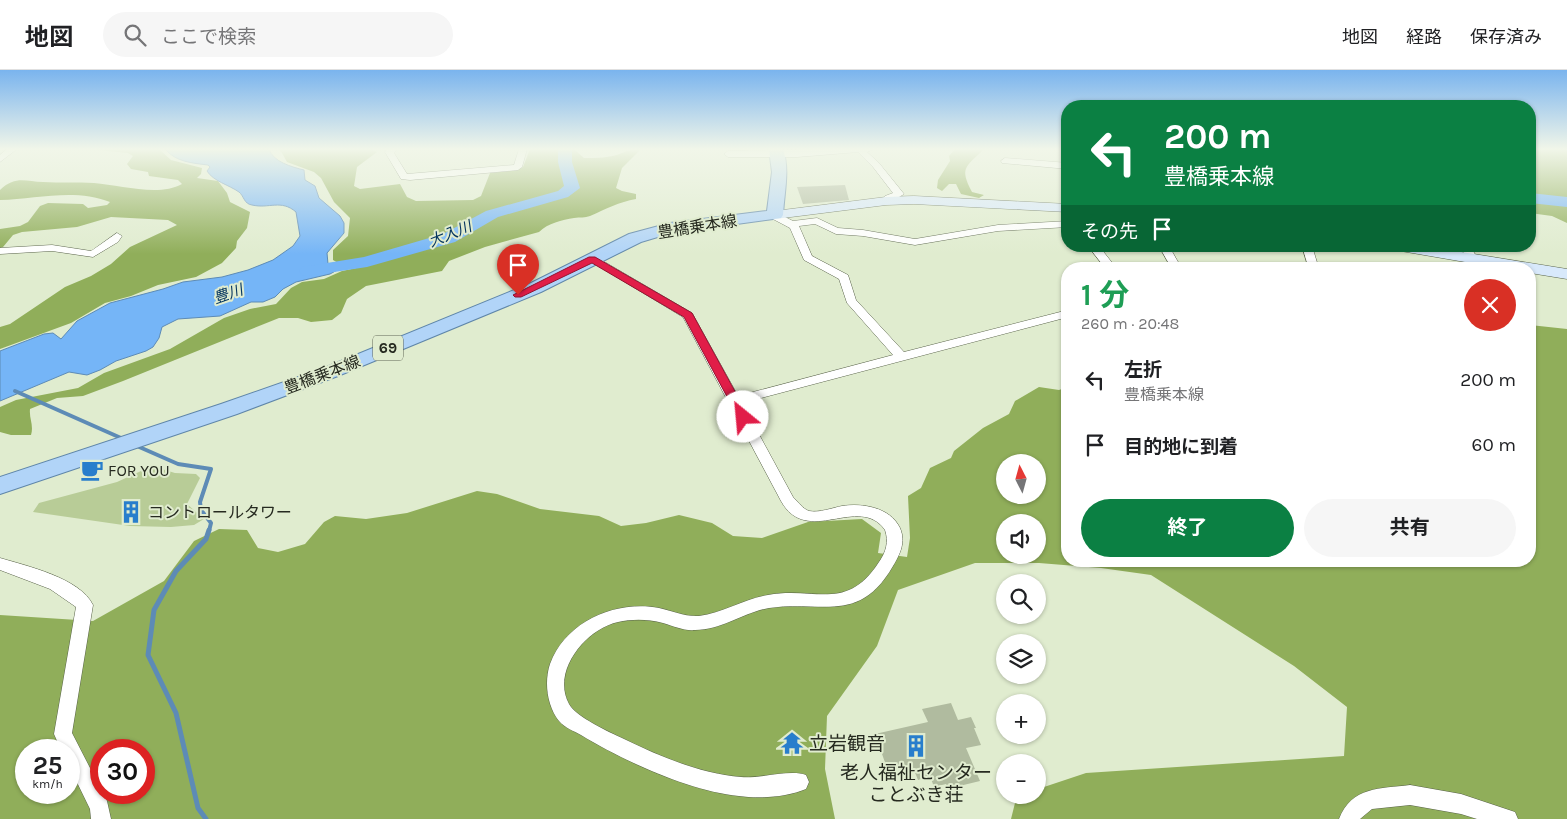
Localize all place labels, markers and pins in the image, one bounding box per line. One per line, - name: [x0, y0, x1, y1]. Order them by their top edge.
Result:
- pin: [497, 244, 539, 295]
- cafe icon: FOR YOU: [79, 457, 105, 483]
- place label: FOR YOU: [108, 461, 170, 480]
- building icon: コントロールタワー: [118, 499, 144, 525]
- place label: コントロールタワー: [148, 503, 292, 522]
- temple icon: 立岩観音: [779, 730, 805, 756]
- place label: 立岩観音: [809, 733, 885, 755]
- building icon: 老人福祉センター ことぶき荘: [903, 733, 929, 759]
- place label: 老人福祉センター ことぶき荘: [840, 762, 992, 806]

